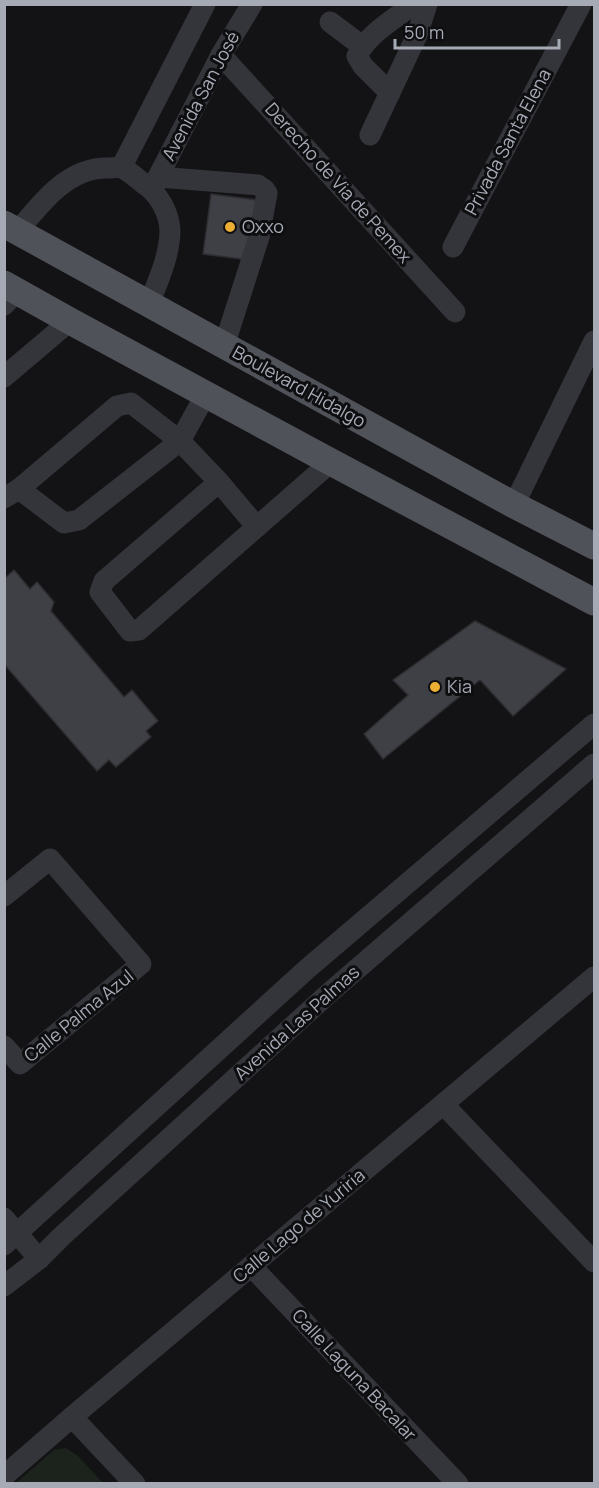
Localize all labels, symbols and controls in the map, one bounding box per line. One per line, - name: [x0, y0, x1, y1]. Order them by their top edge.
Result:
- scale bar: [395, 12, 558, 50]
- text: 50 m: [404, 20, 444, 44]
- street label: Avenida San José: [156, 27, 244, 164]
- street label: Privada Santa Elena: [458, 64, 556, 219]
- street label: Derecho de Via de Pemex: [260, 97, 418, 268]
- place label: Oxxo: [242, 214, 284, 238]
- marker: Oxxo: [223, 220, 237, 234]
- street label: Boulevard Hidalgo: [229, 340, 370, 433]
- place label: Kia: [447, 674, 472, 698]
- marker: Kia: [428, 680, 442, 694]
- street label: Avenida Las Palmas: [229, 960, 364, 1085]
- street label: Calle Palma Azul: [18, 963, 138, 1067]
- street label: Calle Lago de Yuriria: [227, 1163, 370, 1288]
- street label: Calle Laguna Bacalar: [287, 1303, 422, 1446]

